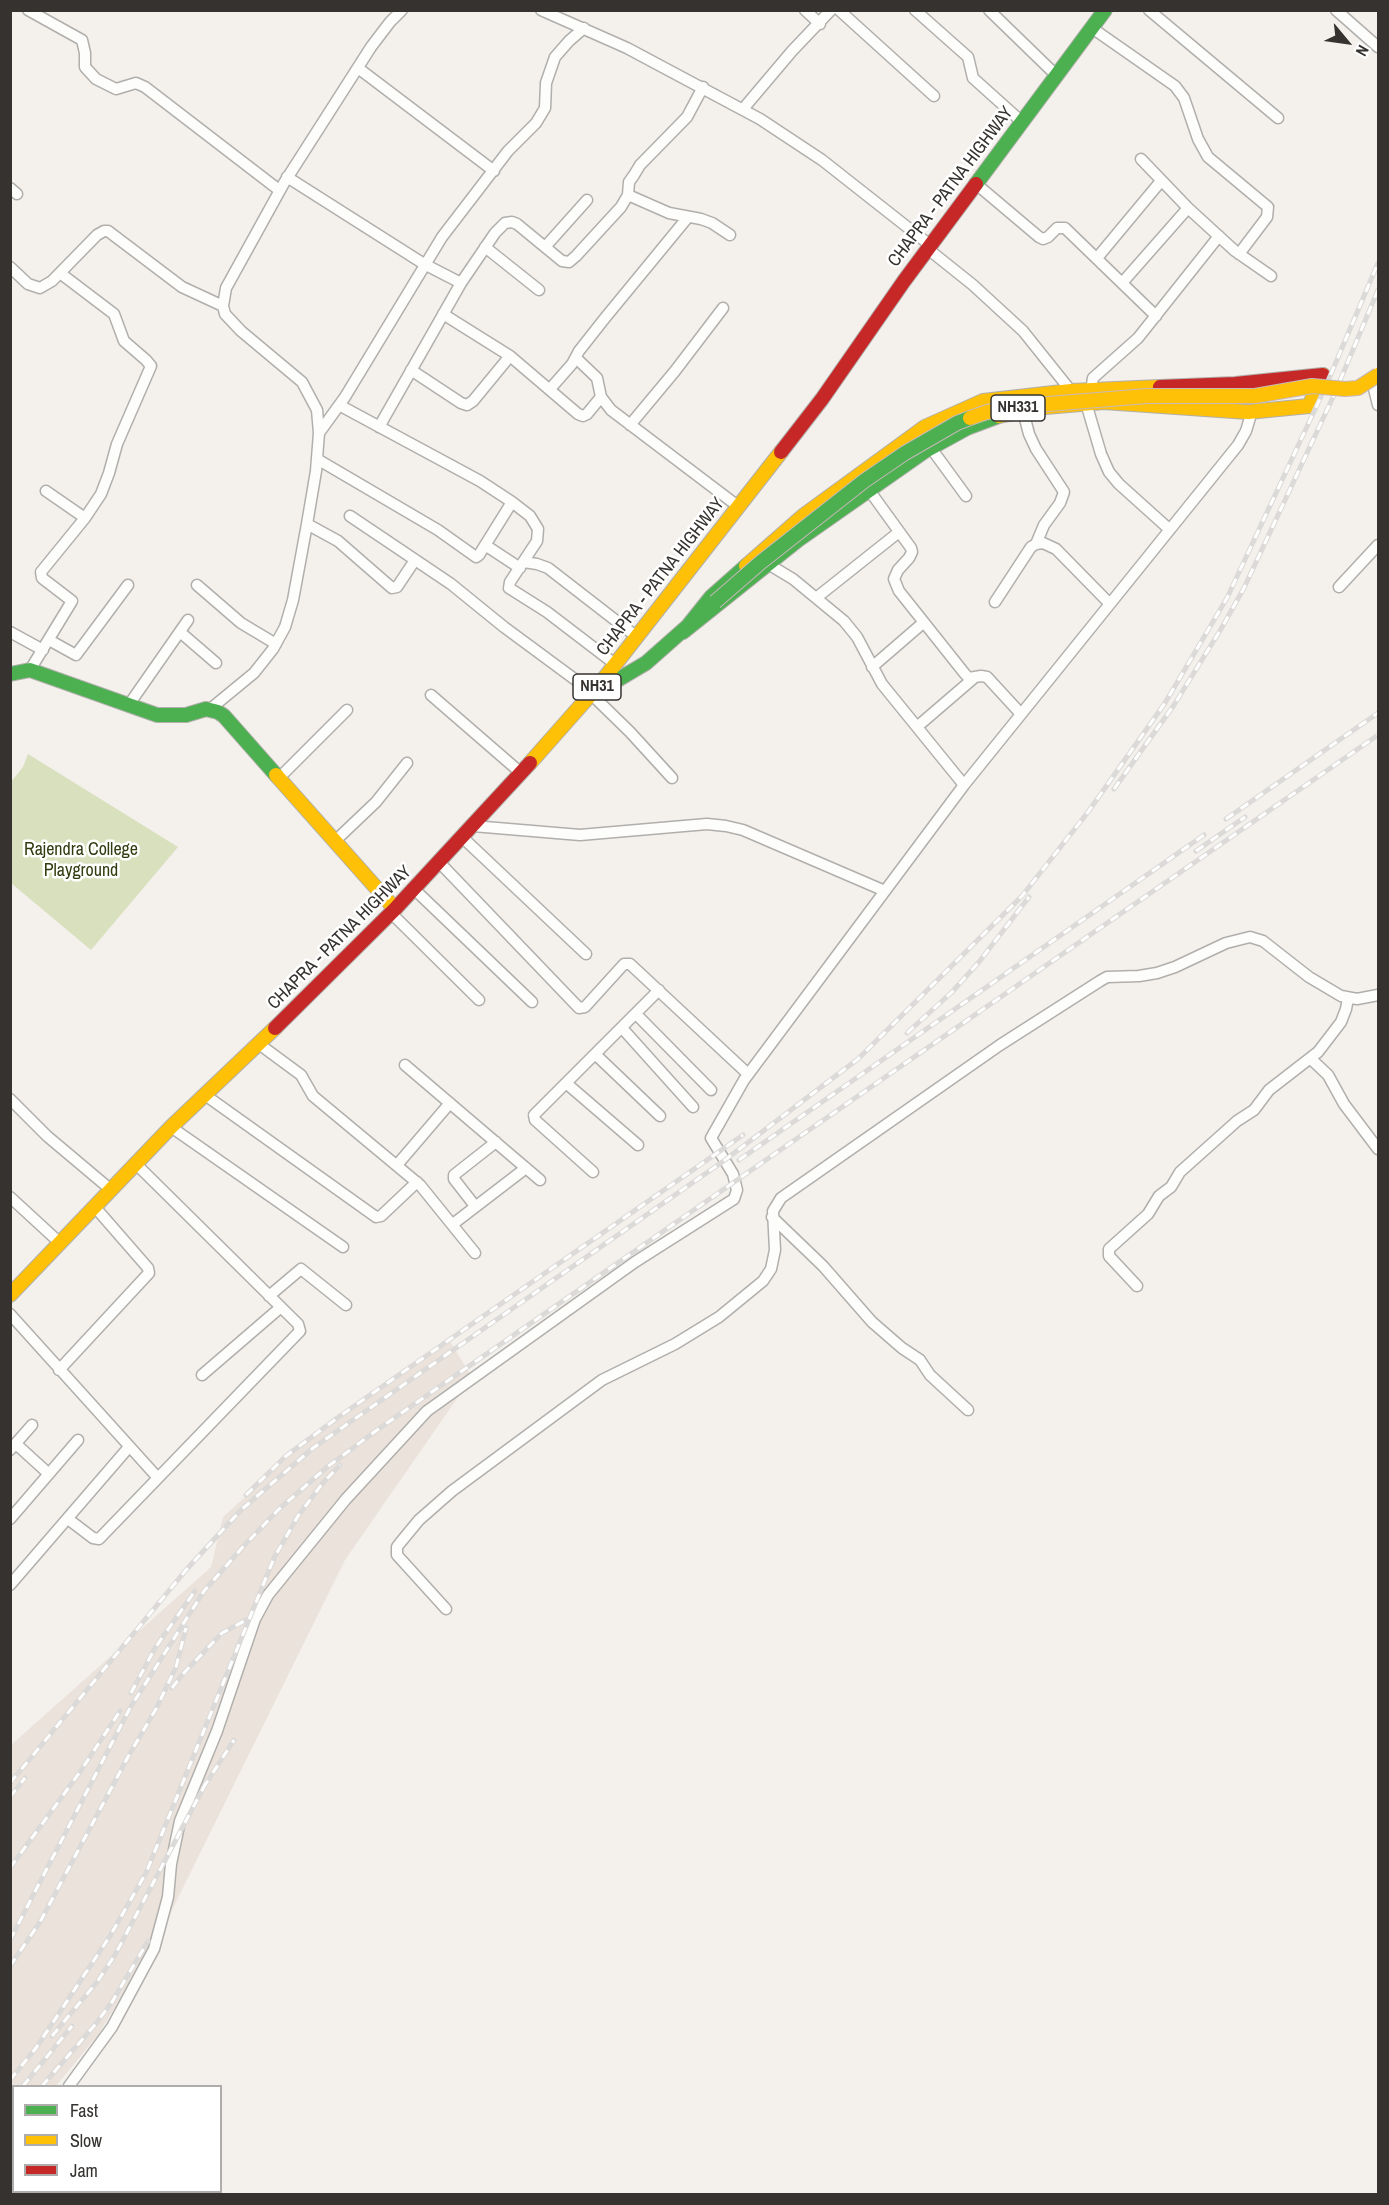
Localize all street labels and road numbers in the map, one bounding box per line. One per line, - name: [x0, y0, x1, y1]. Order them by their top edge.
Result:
- street label: CHAPRA - PATNA HIGHWAY: [884, 103, 1018, 271]
- road number: NH331: [991, 395, 1045, 421]
- street label: CHAPRA - PATNA HIGHWAY: [593, 494, 729, 660]
- road number: NH31: [573, 674, 621, 700]
- street label: CHAPRA - PATNA HIGHWAY: [264, 862, 416, 1014]

